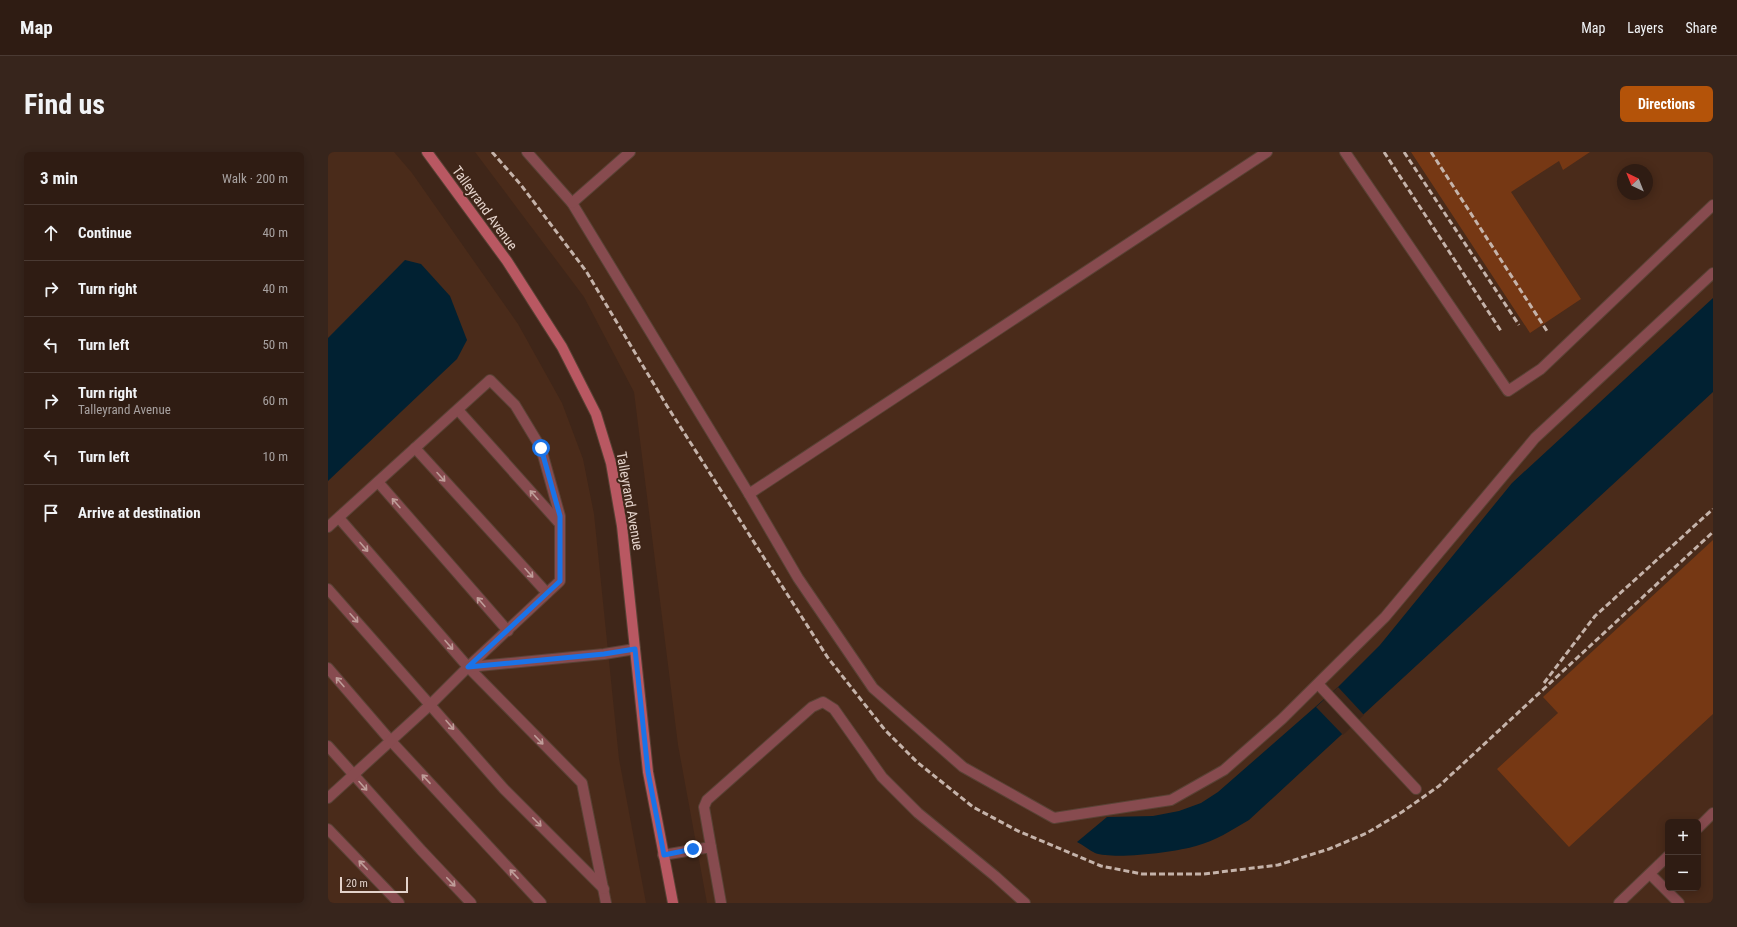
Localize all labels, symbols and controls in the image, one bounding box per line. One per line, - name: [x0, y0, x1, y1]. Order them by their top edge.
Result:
- text: Map: [20, 16, 53, 39]
- text: Map: [1581, 20, 1605, 36]
- text: Layers: [1627, 20, 1664, 36]
- text: Share: [1686, 20, 1717, 36]
- button: Directions: [1620, 86, 1713, 122]
- text: Find us: [24, 88, 105, 121]
- street label: Talleyrand Avenue: [449, 163, 521, 253]
- north arrow: [1617, 164, 1653, 200]
- text: 3 min: [40, 168, 78, 188]
- text: Walk · 200 m: [222, 171, 288, 186]
- icon: ahead: [40, 222, 62, 244]
- text: Continue: [78, 224, 132, 242]
- text: 40 m: [262, 225, 288, 240]
- icon: right: [40, 278, 62, 300]
- text: Turn right: [78, 280, 137, 298]
- text: 40 m: [262, 281, 288, 296]
- icon: left: [40, 334, 62, 356]
- text: Turn left: [78, 336, 129, 354]
- text: 50 m: [262, 337, 288, 352]
- text: Turn right: [78, 384, 137, 402]
- icon: right: [40, 390, 62, 412]
- text: 60 m: [262, 393, 288, 408]
- text: Talleyrand Avenue: [78, 402, 171, 417]
- route start: [532, 439, 550, 457]
- icon: left: [40, 446, 62, 468]
- text: Turn left: [78, 448, 129, 466]
- text: 10 m: [262, 449, 288, 464]
- street label: Talleyrand Avenue: [613, 450, 647, 552]
- one-way arrow: [437, 472, 446, 482]
- one-way arrow: [530, 490, 539, 500]
- one-way arrow: [392, 498, 401, 509]
- icon: arrive: [40, 502, 62, 524]
- text: Arrive at destination: [78, 504, 201, 522]
- one-way arrow: [360, 542, 369, 553]
- one-way arrow: [524, 568, 534, 578]
- one-way arrow: [477, 597, 486, 607]
- one-way arrow: [349, 613, 359, 623]
- one-way arrow: [445, 640, 454, 651]
- one-way arrow: [336, 677, 345, 687]
- one-way arrow: [445, 720, 454, 731]
- one-way arrow: [534, 735, 544, 745]
- one-way arrow: [421, 774, 431, 784]
- one-way arrow: [359, 781, 368, 791]
- one-way arrow: [532, 817, 542, 827]
- map controls: [1665, 819, 1701, 891]
- button: +: [1665, 819, 1701, 855]
- route end: [684, 840, 702, 858]
- button: −: [1665, 855, 1701, 891]
- one-way arrow: [358, 860, 367, 870]
- one-way arrow: [510, 869, 519, 879]
- scale bar: [340, 875, 408, 894]
- text: 20 m: [346, 877, 368, 890]
- one-way arrow: [446, 877, 456, 887]

